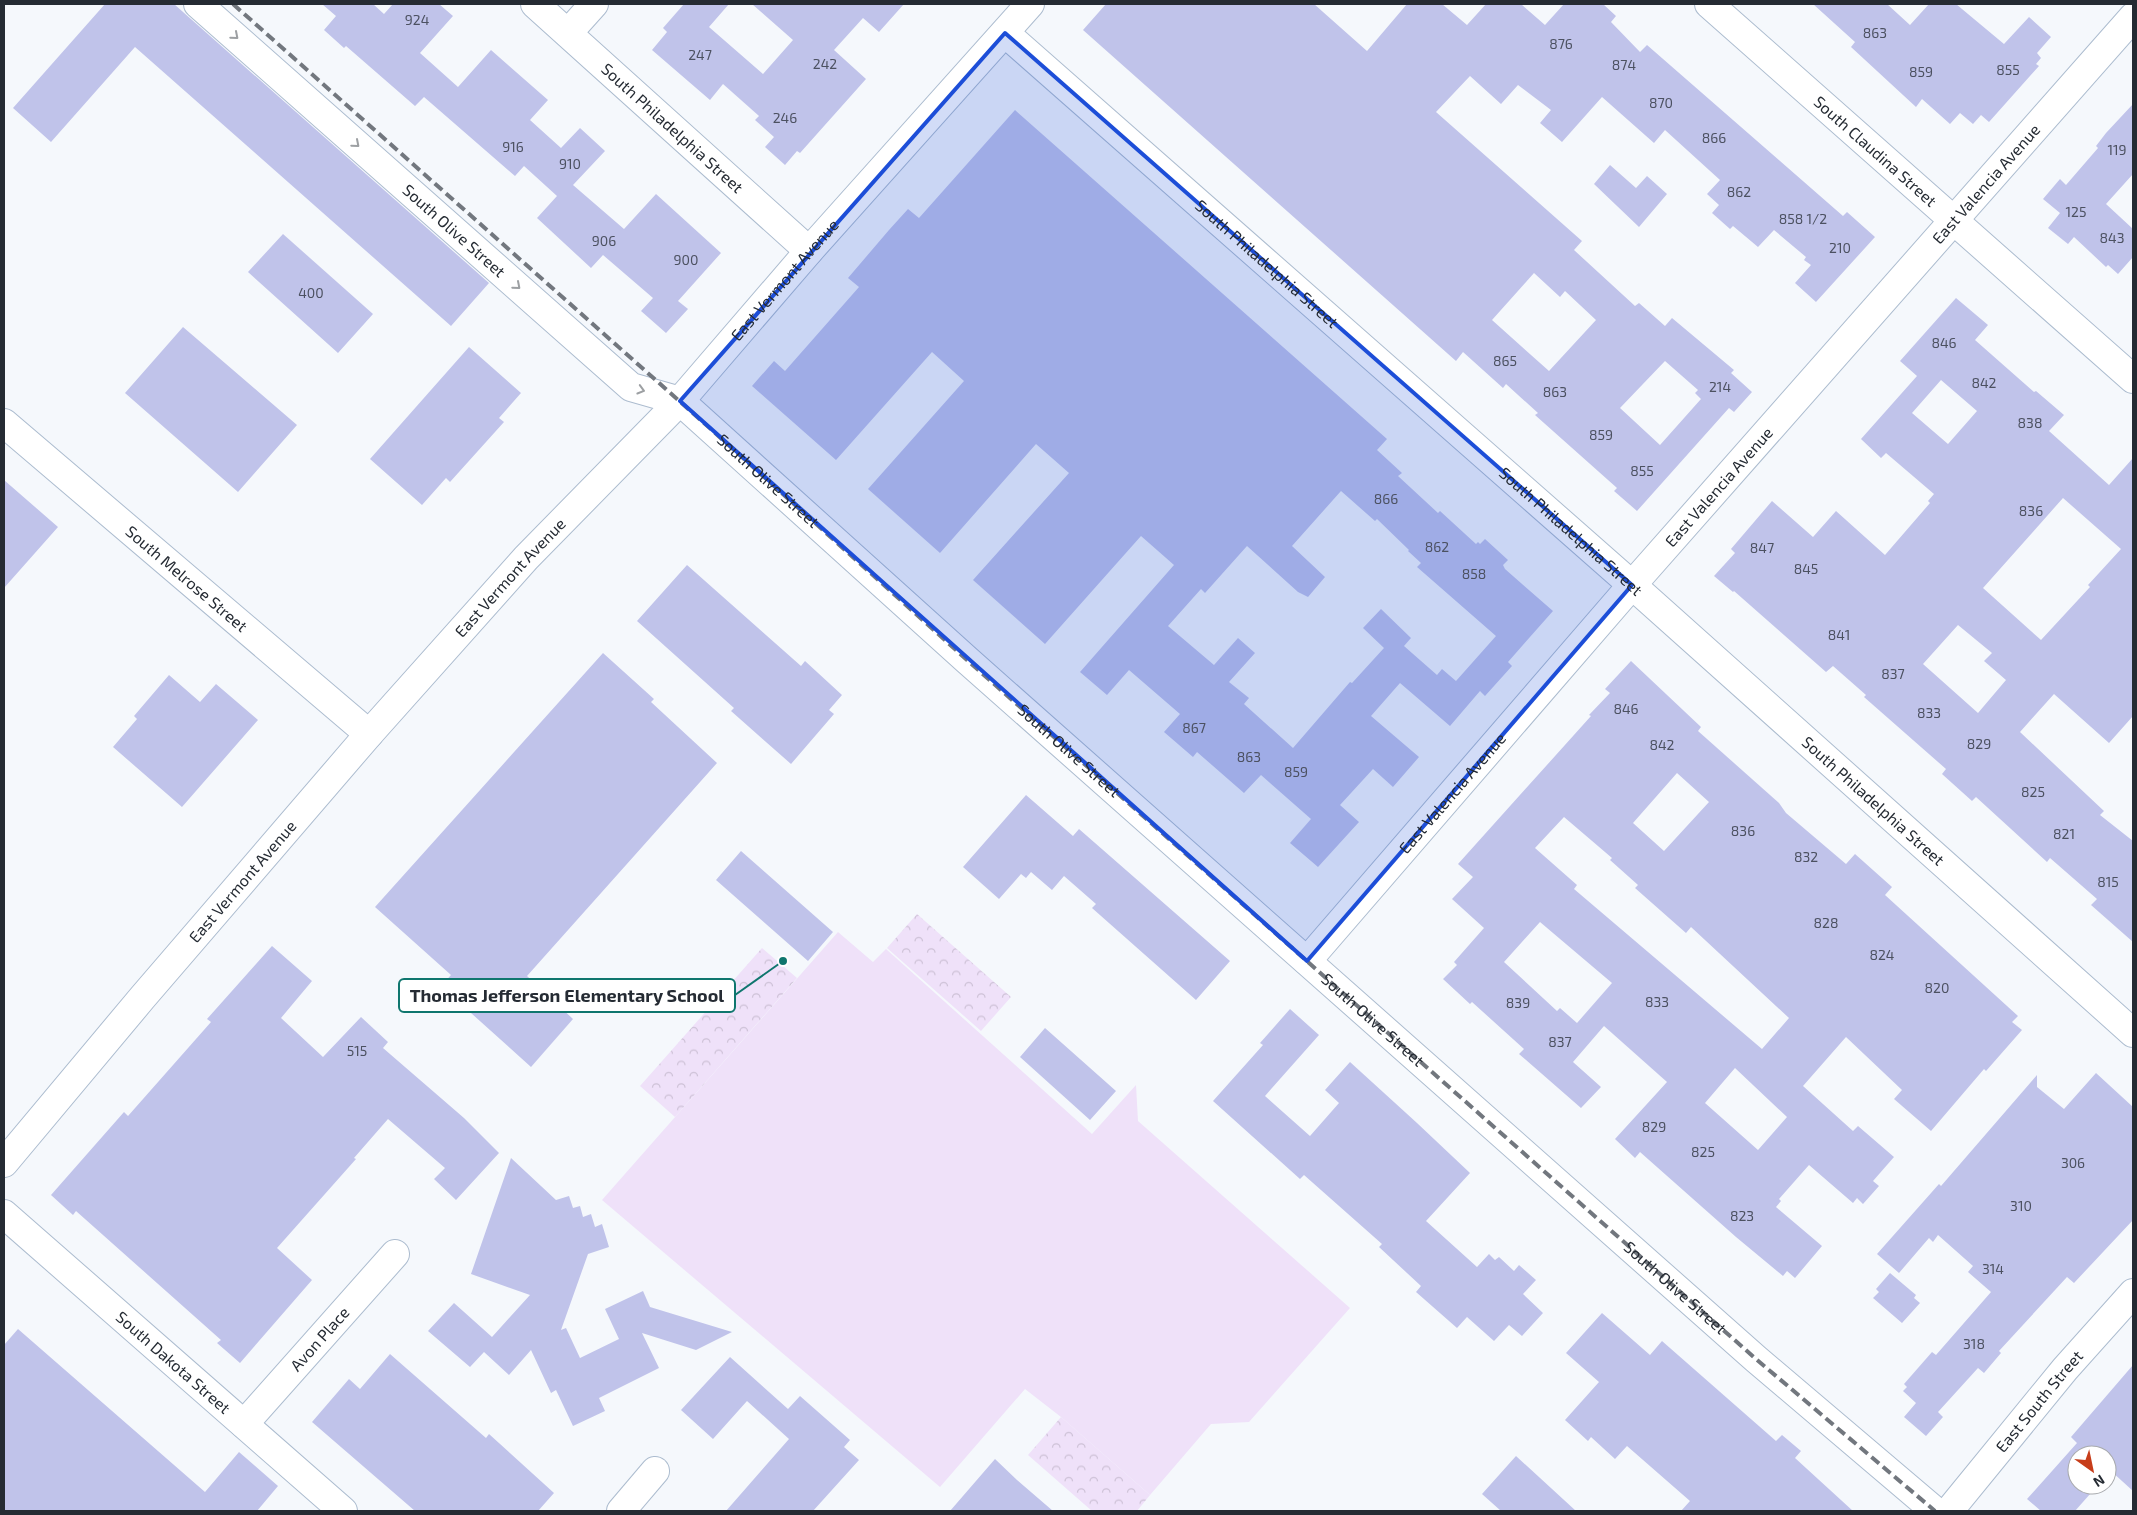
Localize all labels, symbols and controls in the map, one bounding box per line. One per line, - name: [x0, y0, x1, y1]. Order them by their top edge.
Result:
- house number: 924: [405, 11, 429, 28]
- house number: 863: [1863, 24, 1887, 41]
- one-way arrow: [229, 30, 238, 39]
- house number: 876: [1549, 35, 1573, 52]
- house number: 247: [688, 46, 712, 63]
- house number: 242: [813, 55, 837, 72]
- house number: 874: [1612, 56, 1636, 73]
- street label: South Philadelphia Street: [598, 59, 748, 196]
- house number: 855: [1996, 61, 2020, 78]
- house number: 859: [1909, 63, 1933, 80]
- street label: South Claudina Street: [1810, 91, 1941, 210]
- house number: 870: [1649, 94, 1673, 111]
- house number: 246: [773, 109, 797, 126]
- street label: East Valencia Avenue: [1928, 120, 2043, 247]
- house number: 866: [1702, 129, 1726, 146]
- one-way arrow: [351, 138, 360, 147]
- house number: 916: [502, 138, 524, 155]
- house number: 119: [2107, 141, 2127, 158]
- house number: 910: [559, 155, 581, 172]
- street label: South Olive Street: [399, 180, 510, 281]
- house number: 862: [1727, 183, 1751, 200]
- street label: South Philadelphia Street: [1192, 195, 1343, 331]
- house number: 125: [2066, 203, 2086, 220]
- house number: 858 1/2: [1779, 210, 1827, 227]
- street label: East Vermont Avenue: [726, 215, 842, 344]
- house number: 843: [2100, 229, 2124, 246]
- house number: 906: [592, 232, 616, 249]
- house number: 210: [1829, 239, 1851, 256]
- house number: 900: [674, 251, 698, 268]
- one-way arrow: [512, 280, 521, 289]
- house number: 400: [298, 284, 324, 301]
- house number: 846: [1931, 334, 1957, 351]
- house number: 865: [1493, 352, 1517, 369]
- house number: 842: [1972, 374, 1997, 391]
- house number: 214: [1709, 378, 1731, 395]
- house number: 863: [1543, 383, 1567, 400]
- one-way arrow: [637, 384, 645, 394]
- house number: 838: [2018, 414, 2042, 431]
- street label: East Valencia Avenue: [1660, 423, 1776, 550]
- house number: 859: [1589, 426, 1613, 443]
- street label: South Olive Street: [714, 429, 824, 531]
- house number: 855: [1630, 462, 1654, 479]
- street label: South Philadelphia Street: [1496, 463, 1647, 599]
- house number: 866: [1374, 490, 1398, 507]
- house number: 836: [2019, 502, 2043, 519]
- street label: East Vermont Avenue: [450, 514, 569, 640]
- street label: South Melrose Street: [122, 521, 252, 635]
- house number: 862: [1425, 538, 1449, 555]
- house number: 847: [1750, 539, 1774, 556]
- house number: 845: [1794, 560, 1818, 577]
- house number: 858: [1462, 565, 1486, 582]
- house number: 841: [1828, 626, 1850, 643]
- house number: 837: [1881, 665, 1905, 682]
- street label: South Olive Street: [1014, 700, 1125, 801]
- house number: 846: [1613, 700, 1639, 717]
- house number: 833: [1917, 704, 1941, 721]
- house number: 867: [1182, 719, 1206, 736]
- street label: East Valencia Avenue: [1394, 728, 1509, 857]
- street label: South Philadelphia Street: [1799, 732, 1949, 869]
- house number: 829: [1967, 735, 1991, 752]
- house number: 842: [1650, 736, 1675, 753]
- house number: 863: [1237, 748, 1261, 765]
- house number: 859: [1284, 763, 1308, 780]
- house number: 825: [2021, 783, 2045, 800]
- street label: East Vermont Avenue: [184, 816, 300, 946]
- house number: 836: [1731, 822, 1755, 839]
- house number: 821: [2053, 825, 2075, 842]
- house number: 832: [1794, 848, 1818, 865]
- house number: 815: [2097, 873, 2119, 890]
- house number: 828: [1814, 914, 1838, 931]
- house number: 824: [1870, 946, 1894, 963]
- street label: South Olive Street: [1318, 969, 1429, 1070]
- callout: Thomas Jefferson Elementary School: [399, 979, 735, 1012]
- house number: 820: [1925, 979, 1949, 996]
- text: Thomas Jefferson Elementary School: [410, 984, 724, 1006]
- house number: 833: [1645, 993, 1669, 1010]
- house number: 839: [1506, 994, 1530, 1011]
- house number: 837: [1548, 1033, 1572, 1050]
- house number: 515: [347, 1042, 367, 1059]
- house number: 829: [1642, 1118, 1666, 1135]
- house number: 825: [1691, 1143, 1715, 1160]
- house number: 306: [2061, 1154, 2085, 1171]
- house number: 310: [2010, 1197, 2032, 1214]
- house number: 823: [1730, 1207, 1754, 1224]
- street label: South Olive Street: [1620, 1237, 1731, 1338]
- house number: 314: [1982, 1260, 2004, 1277]
- street label: Avon Place: [286, 1302, 353, 1374]
- street label: South Dakota Street: [113, 1307, 235, 1417]
- house number: 318: [1963, 1335, 1985, 1352]
- street label: East South Street: [1991, 1346, 2086, 1456]
- north arrow: [2067, 1445, 2117, 1495]
- text: N: [2090, 1471, 2108, 1491]

